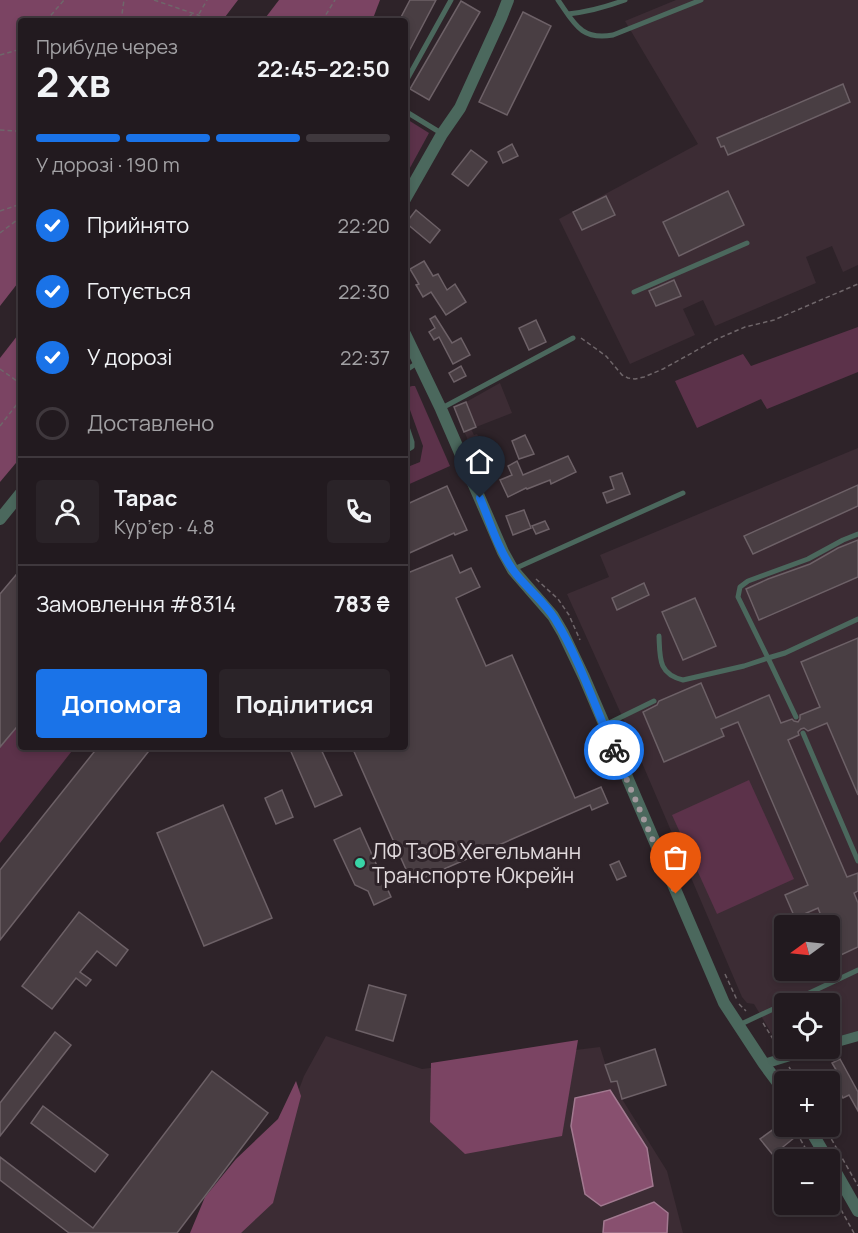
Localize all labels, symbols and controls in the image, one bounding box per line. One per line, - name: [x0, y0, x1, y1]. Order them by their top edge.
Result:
- text: Прибуде через: [36, 33, 178, 60]
- text: 22:45–22:50: [257, 54, 390, 84]
- text: 2 хв: [36, 55, 110, 109]
- text: У дорозі · 190 m: [36, 151, 180, 178]
- icon: check: [36, 209, 69, 242]
- text: Прийнято: [87, 210, 189, 240]
- text: 22:20: [338, 212, 390, 239]
- icon: check: [36, 275, 69, 308]
- text: Готується: [87, 276, 191, 306]
- text: 22:30: [338, 278, 390, 305]
- icon: check: [36, 341, 69, 374]
- text: У дорозі: [87, 342, 173, 372]
- text: 22:37: [340, 344, 390, 371]
- text: Доставлено: [87, 408, 214, 438]
- pin: [454, 436, 505, 498]
- icon: home: [463, 445, 496, 478]
- button: person: [36, 480, 99, 543]
- button: phone: [327, 480, 390, 543]
- text: Тарас: [114, 483, 177, 513]
- text: Кур’єр · 4.8: [114, 513, 215, 540]
- text: Замовлення #8314: [36, 589, 236, 619]
- text: 783 ₴: [334, 589, 390, 619]
- button: Допомога: [36, 669, 207, 738]
- button: Поділитися: [219, 669, 390, 738]
- courier: [584, 720, 644, 780]
- icon: bike: [598, 734, 631, 767]
- pin: [650, 832, 701, 894]
- place label: ЛФ ТзОВ Хегельманн Транспорте Юкрейн: [372, 837, 581, 889]
- icon: bag: [659, 841, 692, 874]
- marker: ЛФ ТзОВ Хегельманн Транспорте Юкрейн: [353, 856, 367, 870]
- north arrow: [774, 915, 840, 981]
- map controls: [774, 915, 840, 1215]
- button: locate: [774, 993, 840, 1059]
- button: +: [774, 1071, 840, 1137]
- button: −: [774, 1149, 840, 1215]

